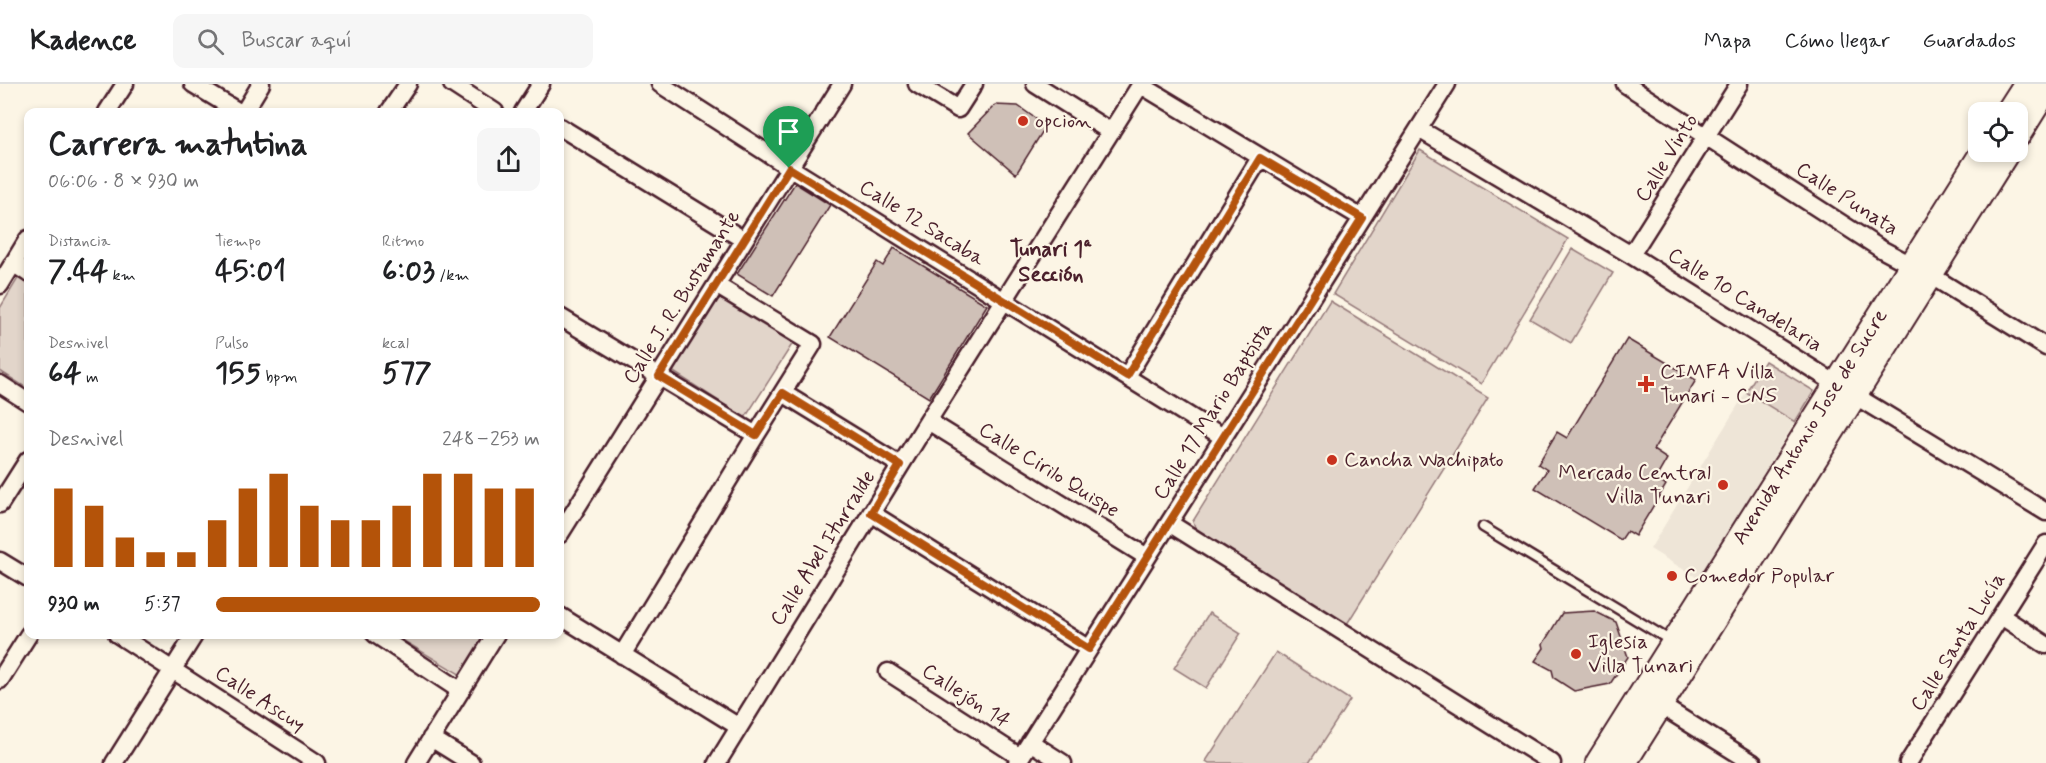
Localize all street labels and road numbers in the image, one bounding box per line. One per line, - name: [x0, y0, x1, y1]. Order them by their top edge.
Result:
- street label: Calle Vinto: [1629, 109, 1705, 207]
- street label: Calle Punata: [1790, 155, 1904, 243]
- street label: Calle 12 Sacaba: [854, 173, 990, 273]
- street label: Calle J. R. Bustamante: [617, 204, 747, 390]
- street label: Calle 10 Candelaria: [1662, 241, 1828, 359]
- street label: Avenida Antonio Jose de Sucre: [1726, 304, 1894, 550]
- street label: Calle 17 Mario Baptista: [1147, 317, 1279, 505]
- street label: Calle Cirilo Quispe: [973, 415, 1125, 525]
- street label: Calle Abel Iturralde: [764, 465, 882, 631]
- street label: Calle Santa Lucía: [1904, 567, 2012, 717]
- street label: Callejón 14: [916, 657, 1016, 735]
- street label: Calle Ascuy: [209, 659, 311, 739]

